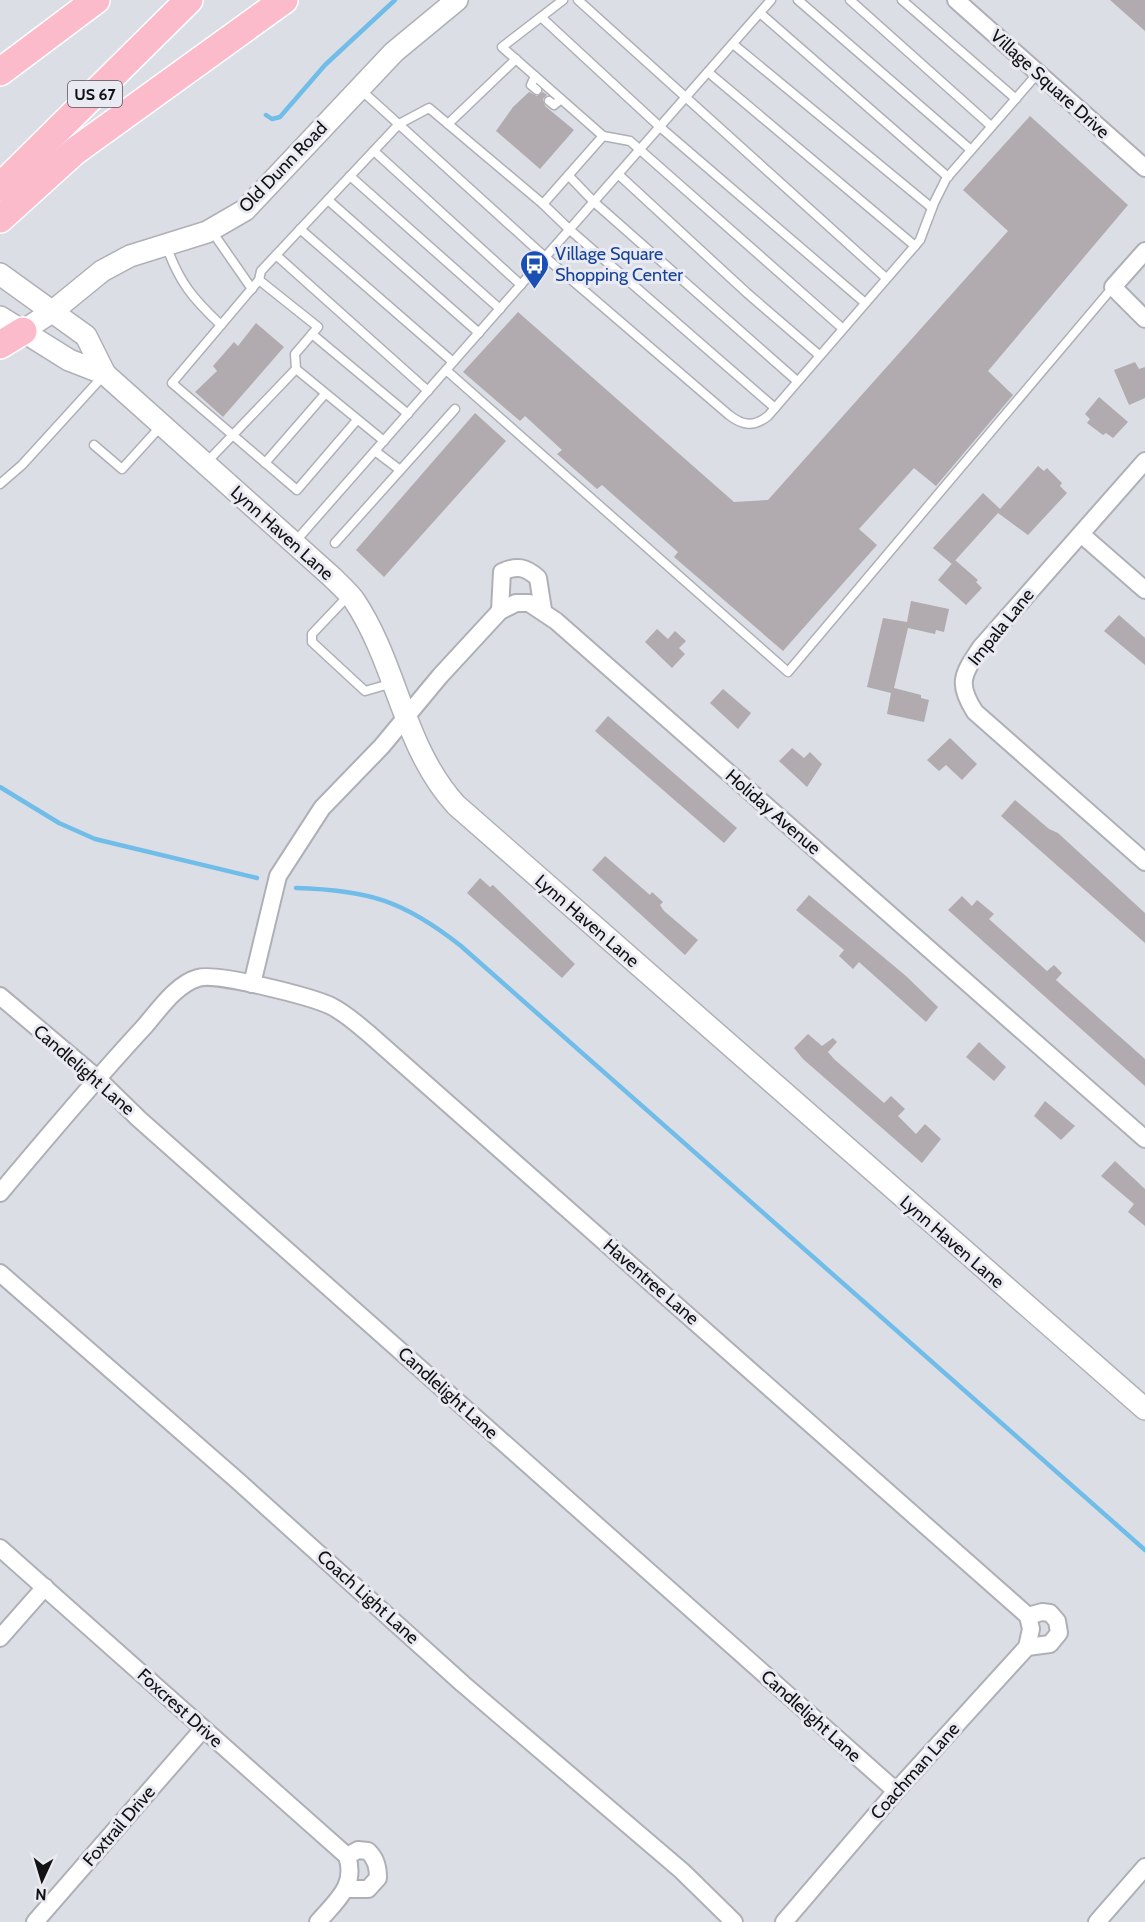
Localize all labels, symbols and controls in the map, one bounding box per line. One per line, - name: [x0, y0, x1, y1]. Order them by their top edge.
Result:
- street label: Village Square Drive: [986, 25, 1114, 143]
- road number: US 67: [68, 81, 122, 107]
- street label: Old Dunn Road: [234, 117, 332, 217]
- place label: Village Square Shopping Center: [555, 243, 683, 286]
- bus stop icon: Village Square Shopping Center: [518, 248, 550, 290]
- street label: Lynn Haven Lane: [226, 481, 338, 585]
- street label: Impala Lane: [963, 584, 1039, 670]
- street label: Holiday Avenue: [721, 765, 825, 859]
- street label: Lynn Haven Lane: [530, 870, 644, 972]
- street label: Candlelight Lane: [29, 1020, 139, 1120]
- street label: Lynn Haven Lane: [895, 1191, 1009, 1293]
- street label: Haventree Lane: [599, 1234, 703, 1330]
- street label: Candlelight Lane: [394, 1342, 502, 1444]
- street label: Coach Light Lane: [312, 1545, 424, 1649]
- street label: Foxcrest Drive: [133, 1664, 227, 1752]
- street label: Candlelight Lane: [757, 1665, 865, 1767]
- street label: Coachman Lane: [866, 1718, 964, 1824]
- street label: Foxtrail Drive: [78, 1781, 160, 1871]
- north arrow: [12, 1850, 72, 1910]
- text: N: [35, 1885, 47, 1904]

